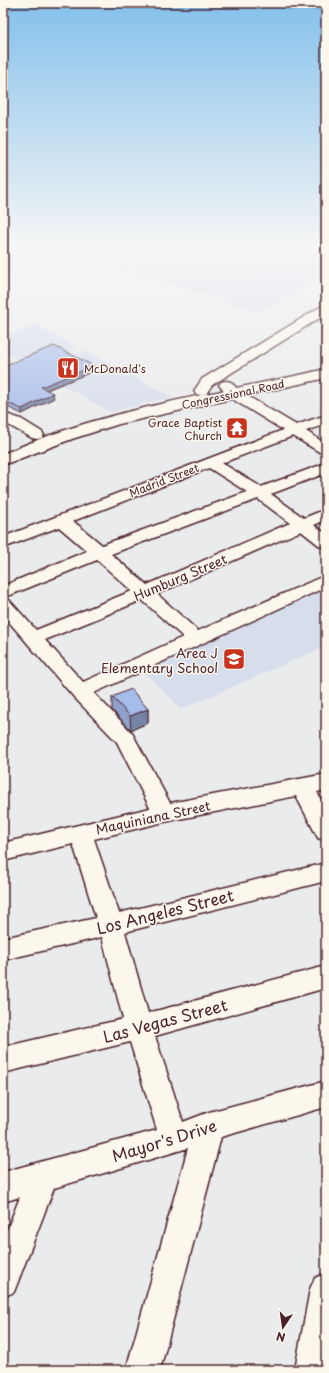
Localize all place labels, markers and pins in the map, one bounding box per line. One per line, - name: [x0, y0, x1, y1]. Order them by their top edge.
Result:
- restaurant icon: McDonald's: [55, 355, 81, 381]
- place label: McDonald's: [84, 360, 146, 377]
- place label: Grace Baptist Church: [148, 414, 222, 444]
- temple icon: Grace Baptist Church: [224, 415, 250, 441]
- place label: Area J Elementary School: [101, 643, 218, 677]
- school or university icon: Area J Elementary School: [221, 646, 247, 672]

